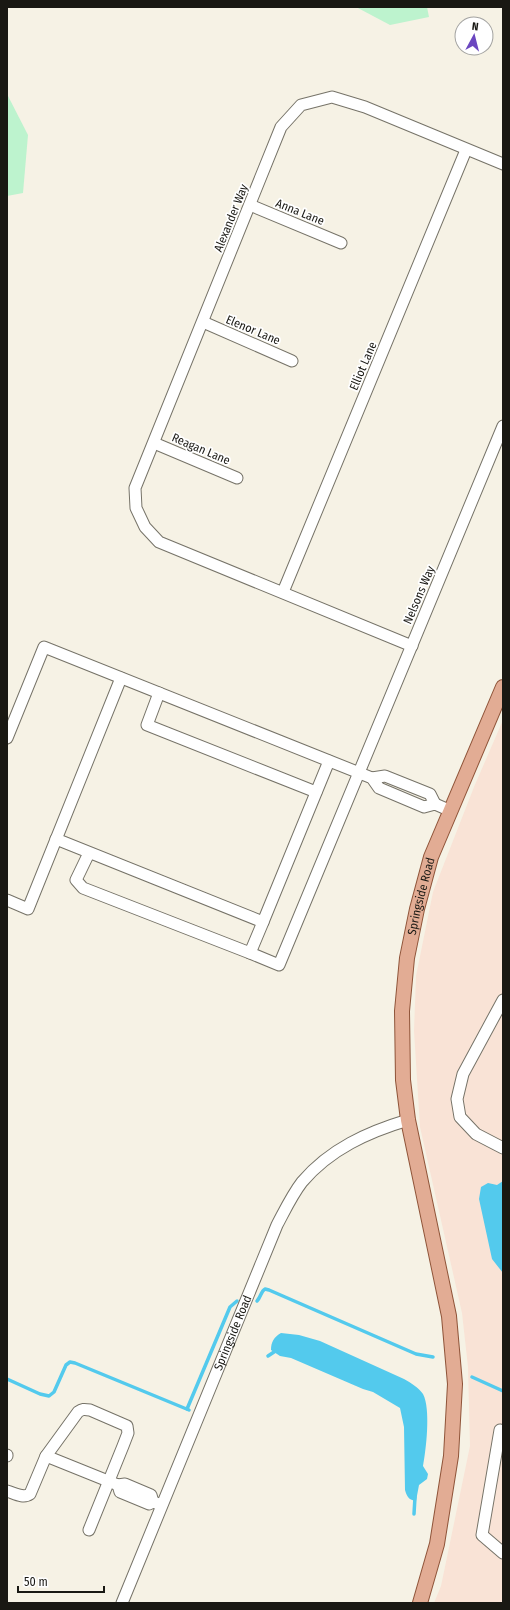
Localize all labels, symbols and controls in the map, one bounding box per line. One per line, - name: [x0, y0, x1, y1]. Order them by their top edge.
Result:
- north arrow: [454, 16, 494, 56]
- text: N: [471, 20, 479, 33]
- street label: Alexander Way: [211, 182, 251, 254]
- street label: Anna Lane: [274, 196, 326, 228]
- street label: Elenor Lane: [224, 312, 282, 348]
- street label: Elliot Lane: [347, 340, 379, 392]
- street label: Reagan Lane: [170, 430, 232, 468]
- street label: Nelsons Way: [400, 563, 438, 626]
- street label: Springside Road: [405, 856, 438, 936]
- street label: Springside Road: [211, 1293, 254, 1372]
- scale bar: [18, 1568, 104, 1594]
- text: 50 m: [24, 1575, 48, 1589]

